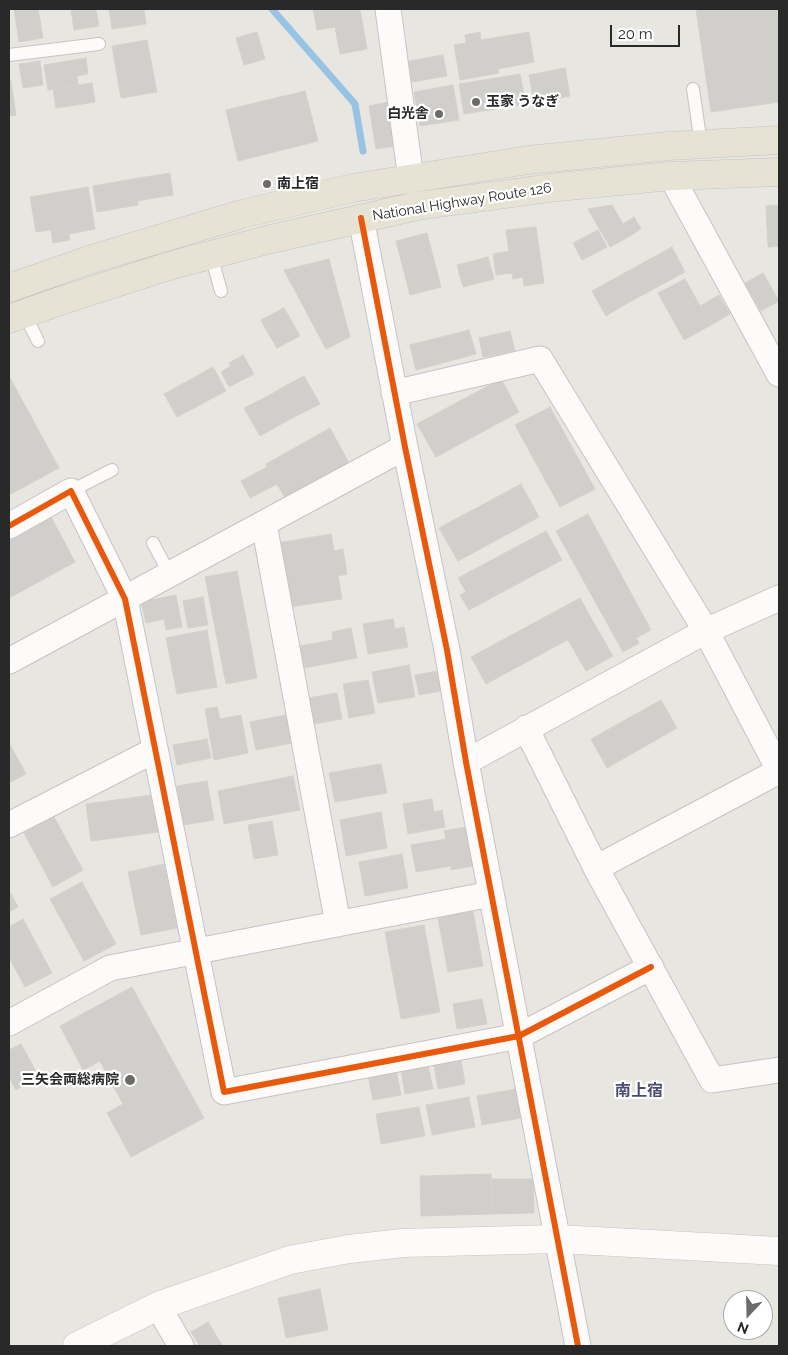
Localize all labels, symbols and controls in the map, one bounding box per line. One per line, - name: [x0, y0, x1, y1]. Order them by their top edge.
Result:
- scale bar: [613, 15, 683, 47]
- text: 20 m: [618, 25, 653, 43]
- place label: 玉家 うなぎ: [486, 94, 559, 110]
- marker: 玉家 うなぎ: [470, 96, 482, 108]
- place label: 白光舎: [387, 106, 429, 122]
- marker: 白光舎: [433, 108, 445, 120]
- place label: 南上宿: [277, 176, 319, 192]
- marker: 南上宿: [261, 178, 273, 190]
- street label: National Highway Route 126: [371, 180, 553, 224]
- place label: 三矢会両総病院: [21, 1072, 119, 1088]
- marker: 三矢会両総病院: [123, 1073, 137, 1087]
- district label: 南上宿: [615, 1081, 663, 1101]
- north arrow: [723, 1290, 773, 1340]
- text: N: [735, 1319, 751, 1337]

